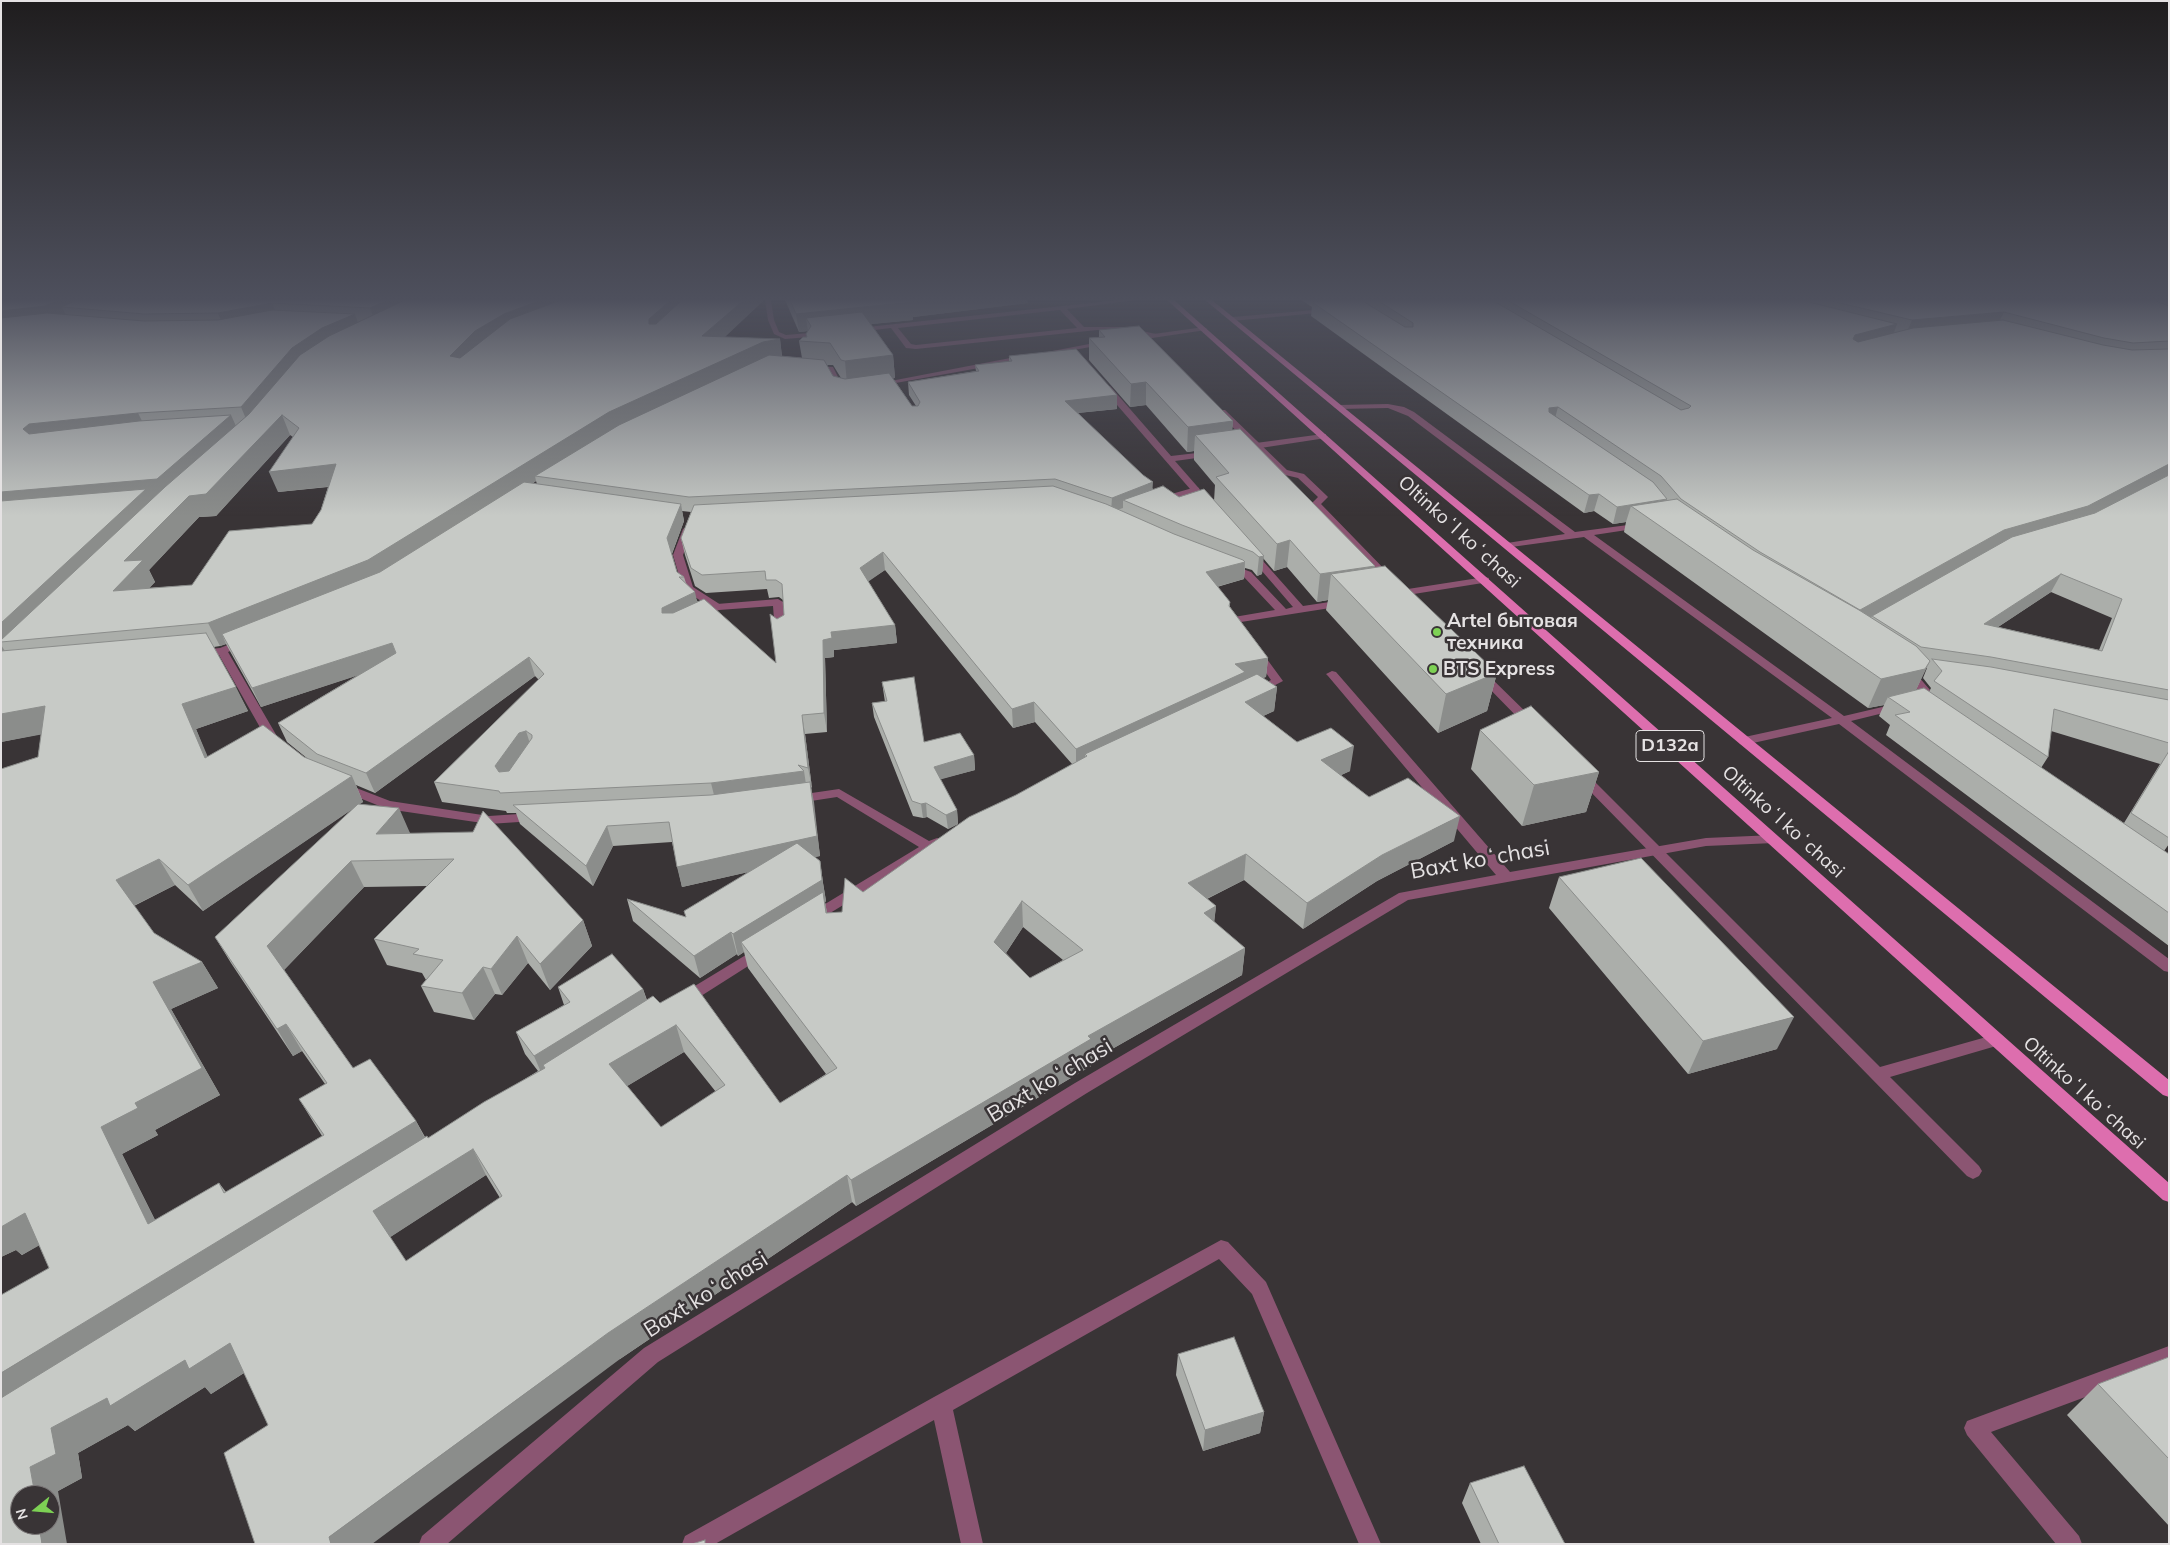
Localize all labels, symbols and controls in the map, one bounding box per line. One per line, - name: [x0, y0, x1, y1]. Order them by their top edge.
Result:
- street label: Oltinkoʻl koʻchasi: [1393, 471, 1525, 593]
- place label: Artel бытовая техника: [1447, 610, 1578, 654]
- marker: Artel бытовая техника: [1431, 626, 1443, 638]
- place label: BTS Express: [1443, 658, 1555, 680]
- marker: BTS Express: [1427, 663, 1439, 675]
- road number: D132a: [1636, 730, 1704, 761]
- street label: Oltinkoʻl koʻchasi: [1717, 761, 1849, 883]
- street label: Baxt koʻchasi: [1408, 835, 1552, 885]
- street label: Oltinkoʻl koʻchasi: [2018, 1032, 2150, 1154]
- street label: Baxt koʻchasi: [983, 1033, 1117, 1129]
- street label: Baxt koʻchasi: [639, 1246, 773, 1344]
- north arrow: [10, 1485, 60, 1535]
- text: N: [11, 1506, 32, 1522]

